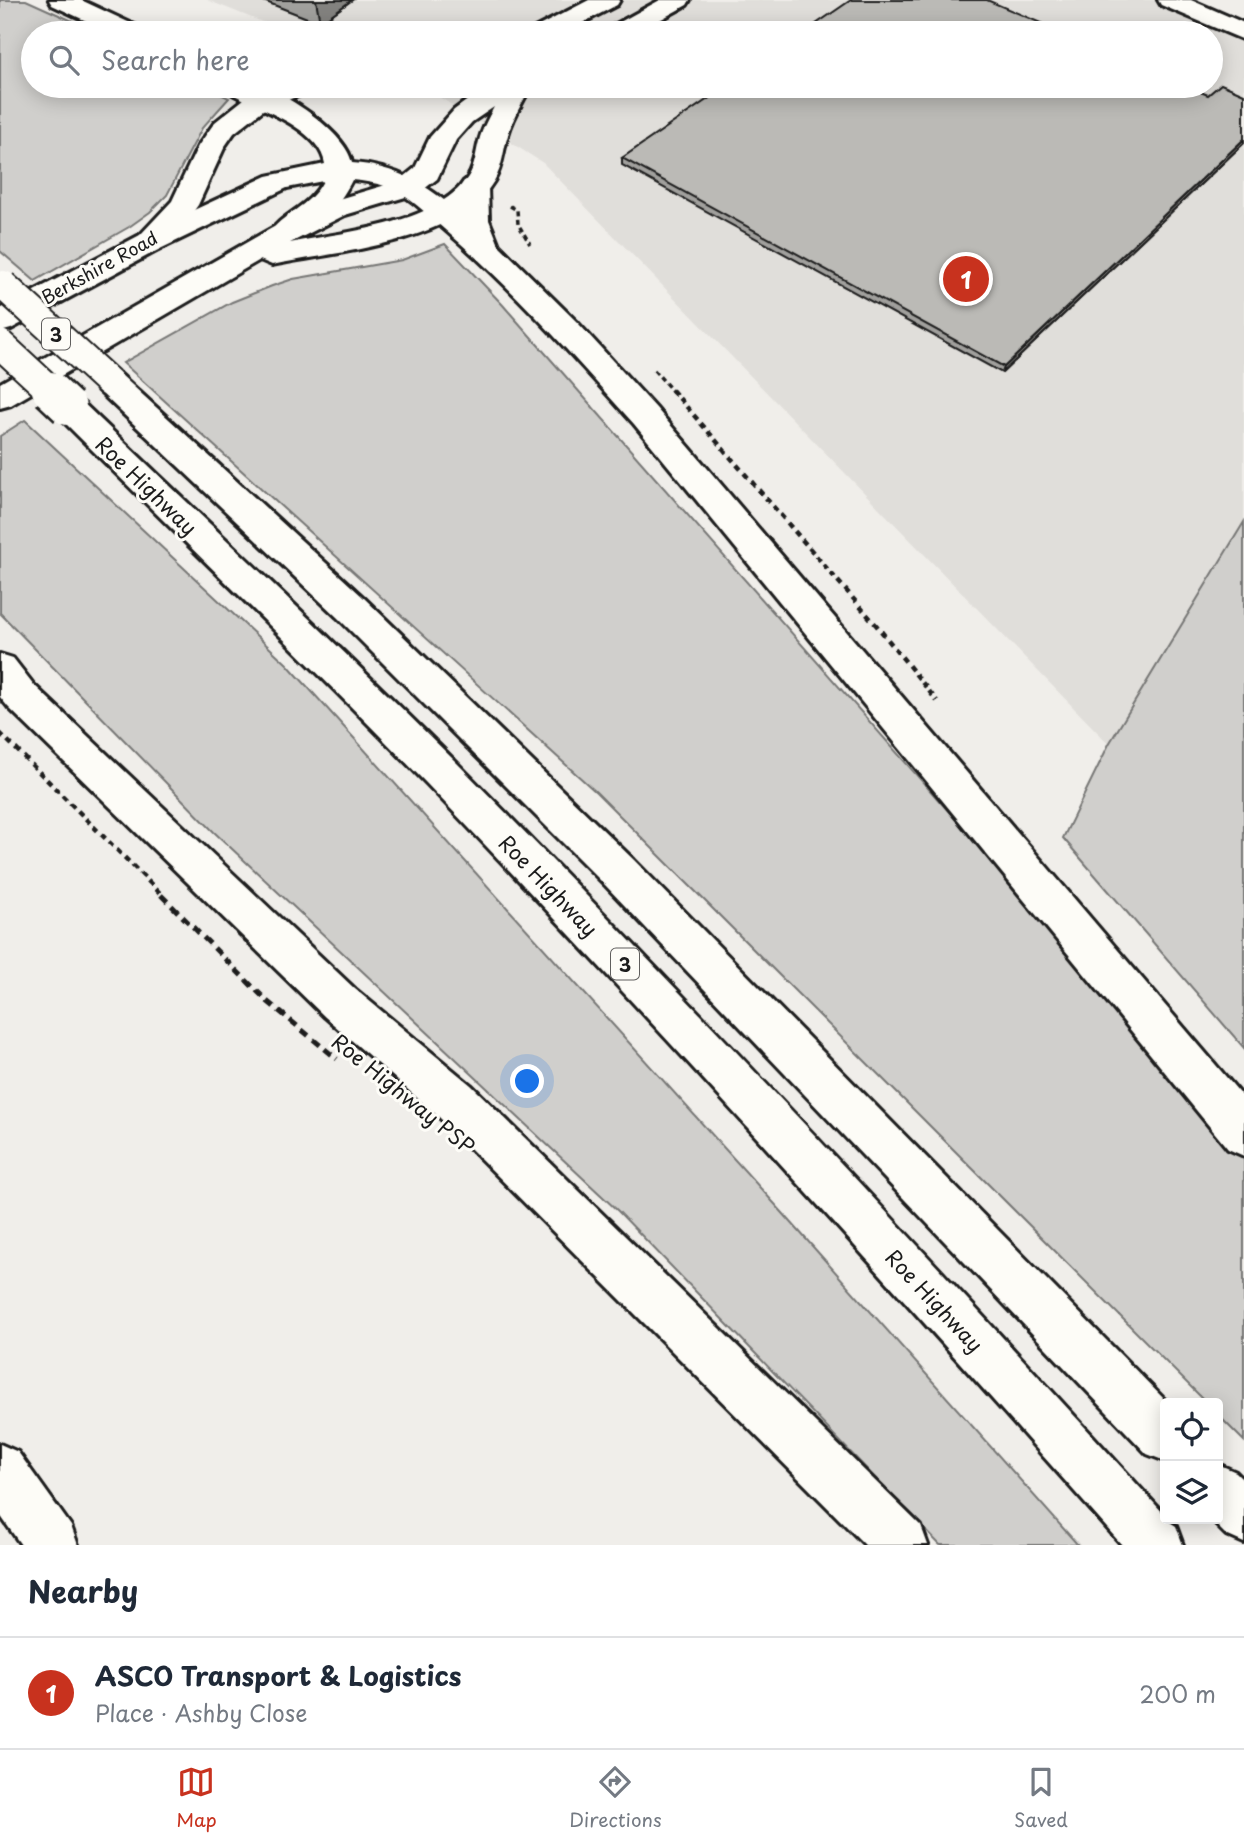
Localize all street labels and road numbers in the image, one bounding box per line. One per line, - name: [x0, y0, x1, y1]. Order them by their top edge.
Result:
- street label: Berkshire Road: [36, 224, 162, 310]
- road number: 3: [42, 318, 70, 350]
- street label: Roe Highway: [89, 428, 205, 542]
- street label: Roe Highway: [492, 827, 606, 943]
- road number: 3: [611, 948, 639, 980]
- street label: Roe Highway PSP: [325, 1025, 483, 1161]
- street label: Roe Highway: [879, 1241, 991, 1359]

